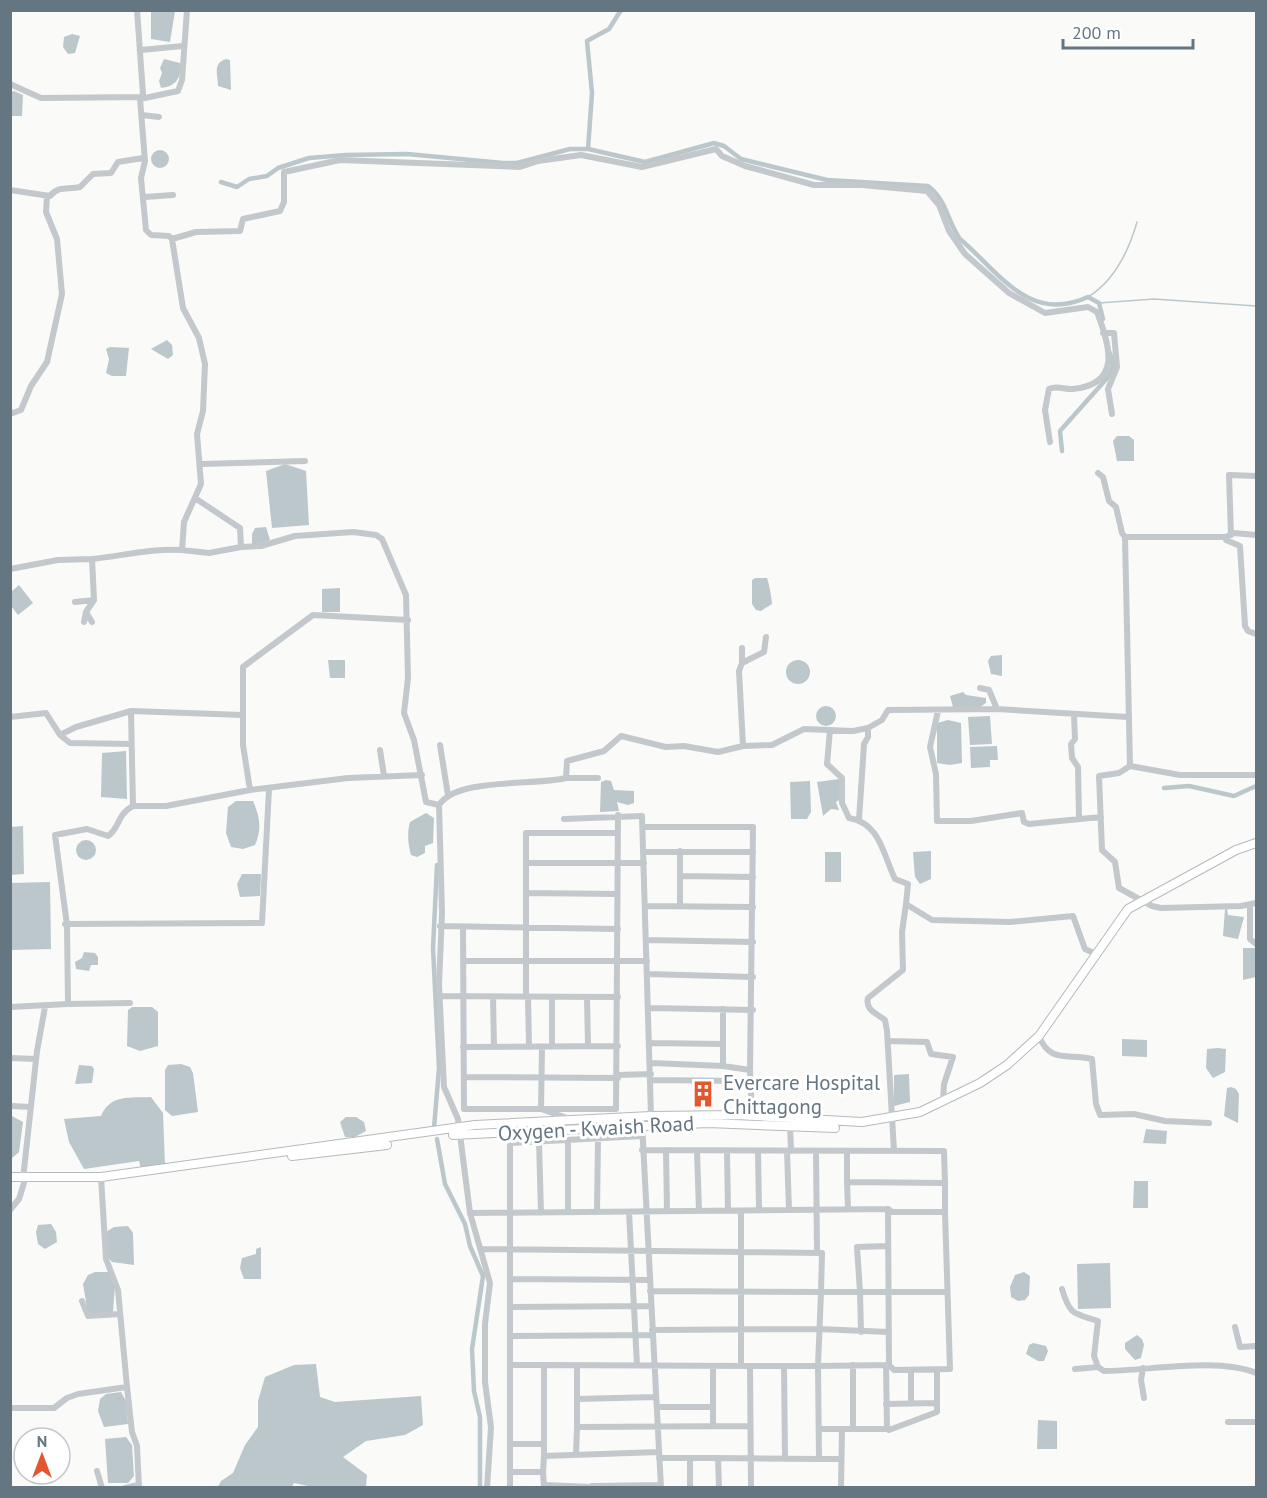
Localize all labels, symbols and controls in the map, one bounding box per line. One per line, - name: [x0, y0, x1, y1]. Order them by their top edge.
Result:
- scale bar: [1063, 12, 1194, 50]
- text: 200 m: [1072, 21, 1121, 44]
- place label: Evercare Hospital Chittagong: [723, 1069, 880, 1120]
- building icon: Evercare Hospital Chittagong: [688, 1079, 718, 1109]
- street label: Oxygen - Kwaish Road: [497, 1109, 695, 1147]
- north arrow: [12, 1426, 72, 1486]
- text: N: [37, 1431, 47, 1451]

